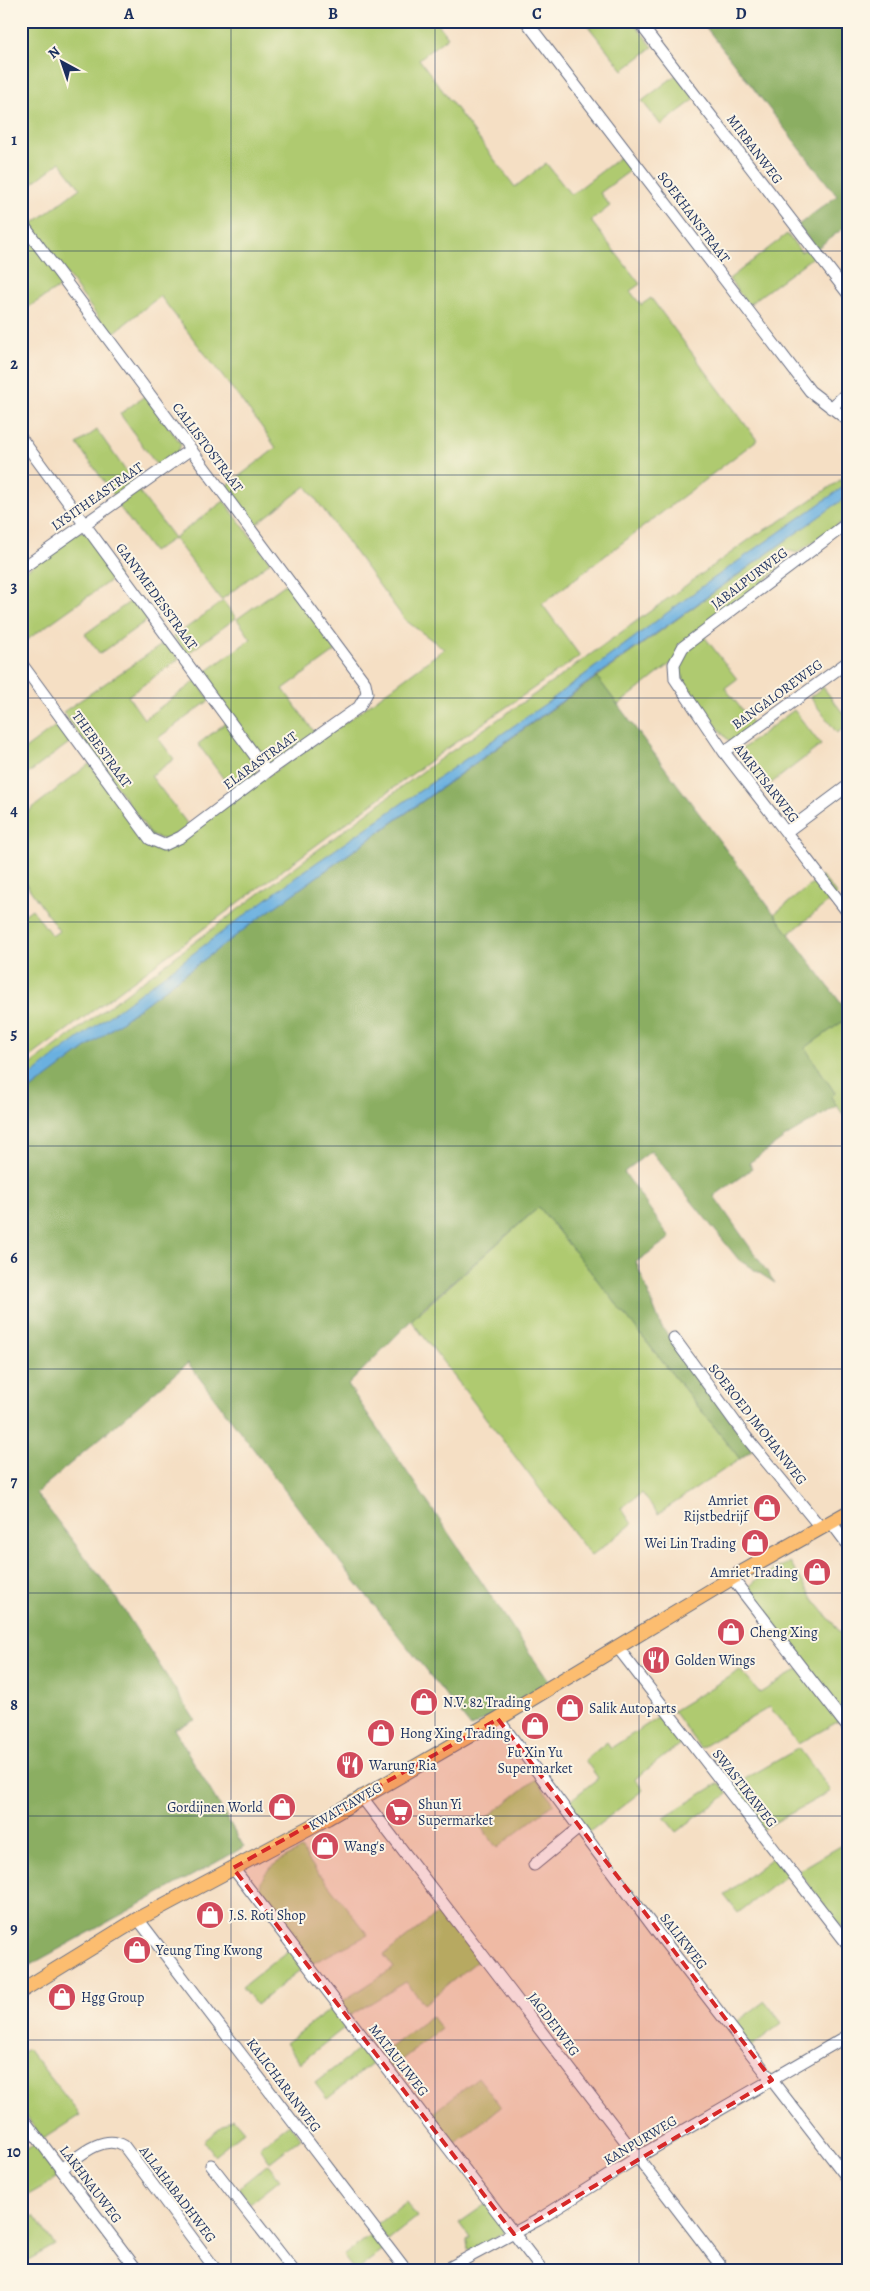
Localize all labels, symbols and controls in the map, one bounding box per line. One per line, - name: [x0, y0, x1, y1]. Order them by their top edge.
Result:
- text: A: [123, 3, 135, 25]
- text: B: [328, 3, 338, 25]
- text: C: [532, 3, 542, 25]
- text: D: [735, 3, 747, 25]
- north arrow: [38, 38, 88, 88]
- text: N: [44, 42, 64, 63]
- street label: MIRBANWEG: [722, 111, 787, 188]
- text: 1: [11, 129, 17, 151]
- street label: SOEKHANSTRAAT: [653, 168, 735, 267]
- text: 2: [10, 353, 18, 375]
- street label: CALLISTOSTRAAT: [168, 399, 248, 496]
- street label: LYSITHEASTRAAT: [48, 457, 147, 535]
- street label: GANYMEDESSTRAAT: [111, 539, 202, 654]
- street label: JABALPURWEG: [707, 543, 792, 614]
- text: 3: [11, 576, 18, 598]
- street label: BANGALOREWEG: [728, 655, 827, 734]
- street label: THEBESTRAAT: [67, 707, 136, 792]
- street label: ELARASTRAAT: [219, 727, 302, 794]
- street label: AMRITSARWEG: [729, 739, 803, 827]
- text: 4: [10, 800, 18, 822]
- text: 5: [11, 1023, 18, 1045]
- text: 6: [10, 1247, 18, 1269]
- street label: SOEROED JMOHANWEG: [704, 1360, 811, 1489]
- text: 7: [11, 1471, 18, 1493]
- place label: Amriet Rijstbedrijf: [684, 1491, 750, 1526]
- shop icon: Amriet Rijstbedrijf: [752, 1493, 782, 1523]
- shop icon: Wei Lin Trading: [740, 1528, 770, 1558]
- place label: Wei Lin Trading: [643, 1534, 736, 1553]
- shop icon: Amriet Trading: [802, 1557, 832, 1587]
- place label: Amriet Trading: [709, 1563, 798, 1582]
- shop icon: Cheng Xing: [716, 1617, 746, 1647]
- place label: Cheng Xing: [750, 1623, 818, 1642]
- restaurant icon: Golden Wings: [641, 1645, 671, 1675]
- place label: Golden Wings: [675, 1651, 755, 1670]
- shop icon: N.V. 82 Trading: [409, 1687, 439, 1717]
- place label: N.V. 82 Trading: [443, 1693, 531, 1712]
- shop icon: Salik Autoparts: [555, 1693, 585, 1723]
- text: 8: [10, 1694, 18, 1716]
- place label: Salik Autoparts: [589, 1699, 676, 1718]
- shop icon: Fu Xin Yu Supermarket: [520, 1711, 550, 1741]
- shop icon: Hong Xing Trading: [366, 1718, 396, 1748]
- place label: Hong Xing Trading: [400, 1724, 510, 1743]
- place label: Fu Xin Yu Supermarket: [497, 1743, 573, 1778]
- street label: SWASTIKAWEG: [708, 1745, 781, 1831]
- restaurant icon: Warung Ria: [335, 1750, 365, 1780]
- place label: Warung Ria: [368, 1756, 437, 1775]
- street label: KWATTAWEG: [305, 1778, 386, 1835]
- shop icon: Gordijnen World: [267, 1792, 297, 1822]
- place label: Shun Yi Supermarket: [418, 1795, 494, 1830]
- supermarket icon: Shun Yi Supermarket: [384, 1797, 414, 1827]
- place label: Gordijnen World: [167, 1798, 263, 1817]
- shop icon: Wang's: [310, 1831, 340, 1861]
- place label: Wang's: [343, 1837, 385, 1856]
- shop icon: J.S. Roti Shop: [195, 1900, 225, 1930]
- place label: J.S. Roti Shop: [229, 1906, 306, 1925]
- street label: SALIKWEG: [656, 1909, 712, 1973]
- text: 9: [10, 1918, 18, 1940]
- shop icon: Yeung Ting Kwong: [122, 1935, 152, 1965]
- place label: Yeung Ting Kwong: [155, 1941, 263, 1960]
- shop icon: Hgg Group: [47, 1982, 77, 2012]
- place label: Hgg Group: [81, 1988, 144, 2007]
- street label: JAGDEIWEG: [523, 1988, 584, 2060]
- street label: MATAULIWEG: [364, 2020, 433, 2100]
- street label: KALICHARANWEG: [242, 2034, 325, 2136]
- street label: KANPURWEG: [600, 2111, 681, 2170]
- text: 10: [7, 2141, 21, 2163]
- street label: ALLAHABADHWEG: [134, 2141, 220, 2247]
- street label: LAKHNAUWEG: [55, 2142, 126, 2227]

